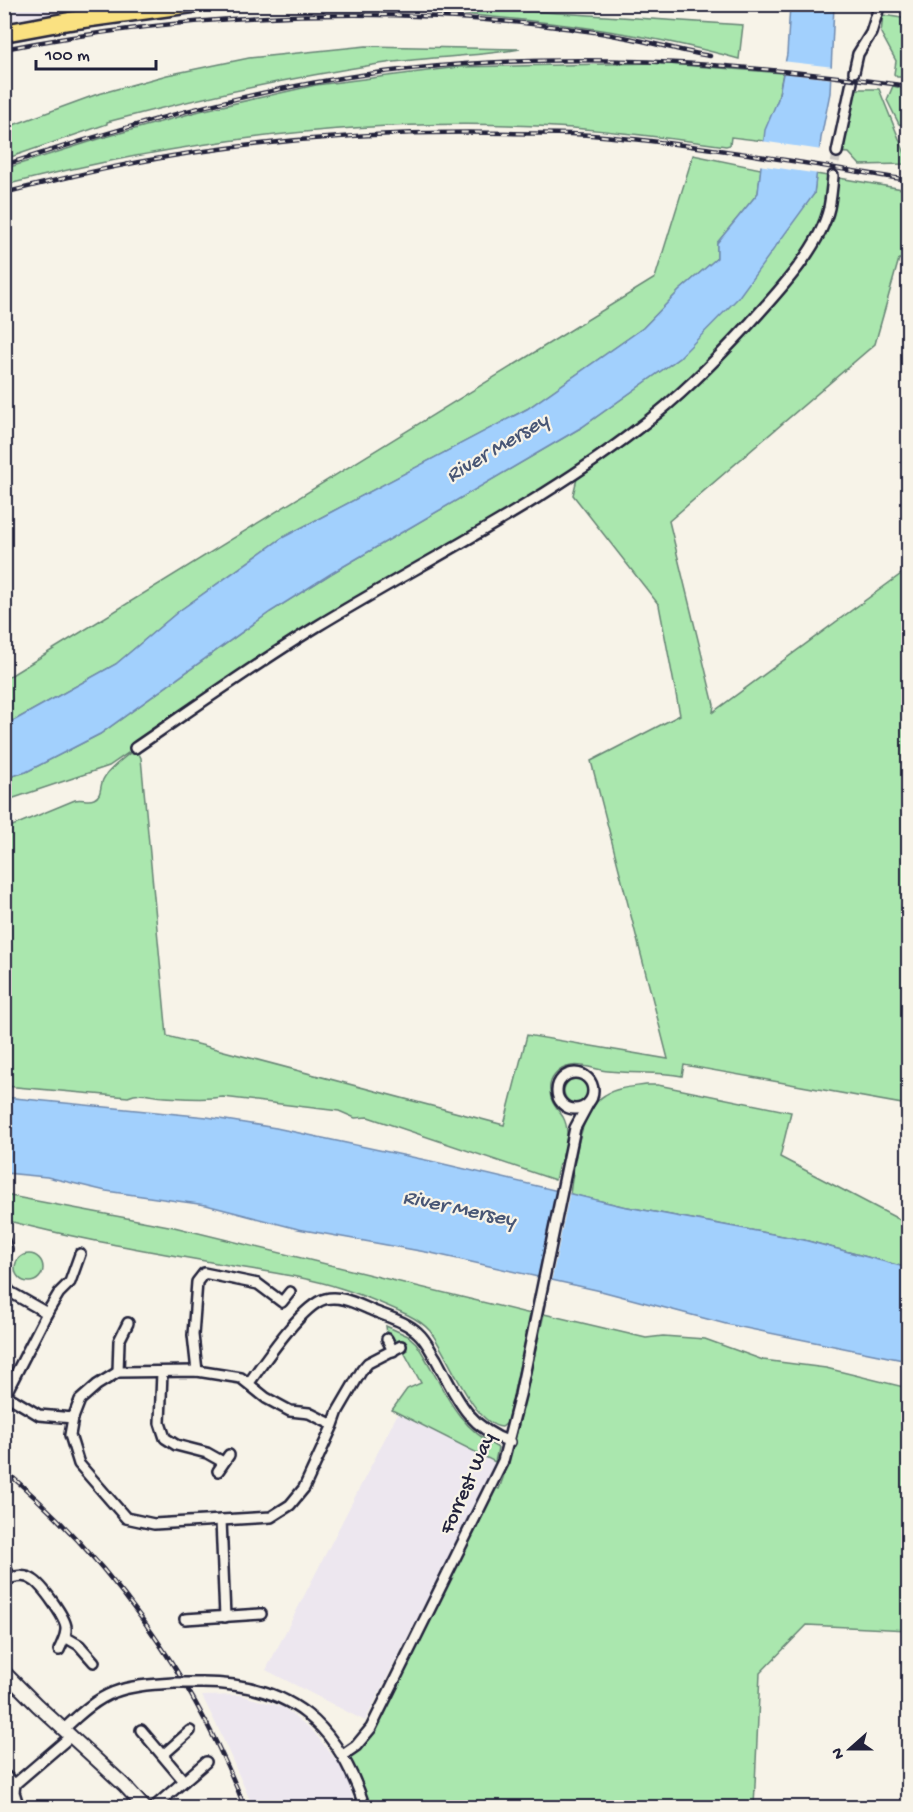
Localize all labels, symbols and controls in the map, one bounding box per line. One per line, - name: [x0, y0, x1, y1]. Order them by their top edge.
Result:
- scale bar: [36, 33, 156, 71]
- text: 100 m: [44, 46, 90, 67]
- water label: River Mersey: [442, 408, 555, 490]
- water label: River Mersey: [400, 1185, 519, 1235]
- street label: Forrest Way: [435, 1429, 502, 1540]
- north arrow: [820, 1719, 880, 1779]
- text: N: [828, 1744, 850, 1761]

